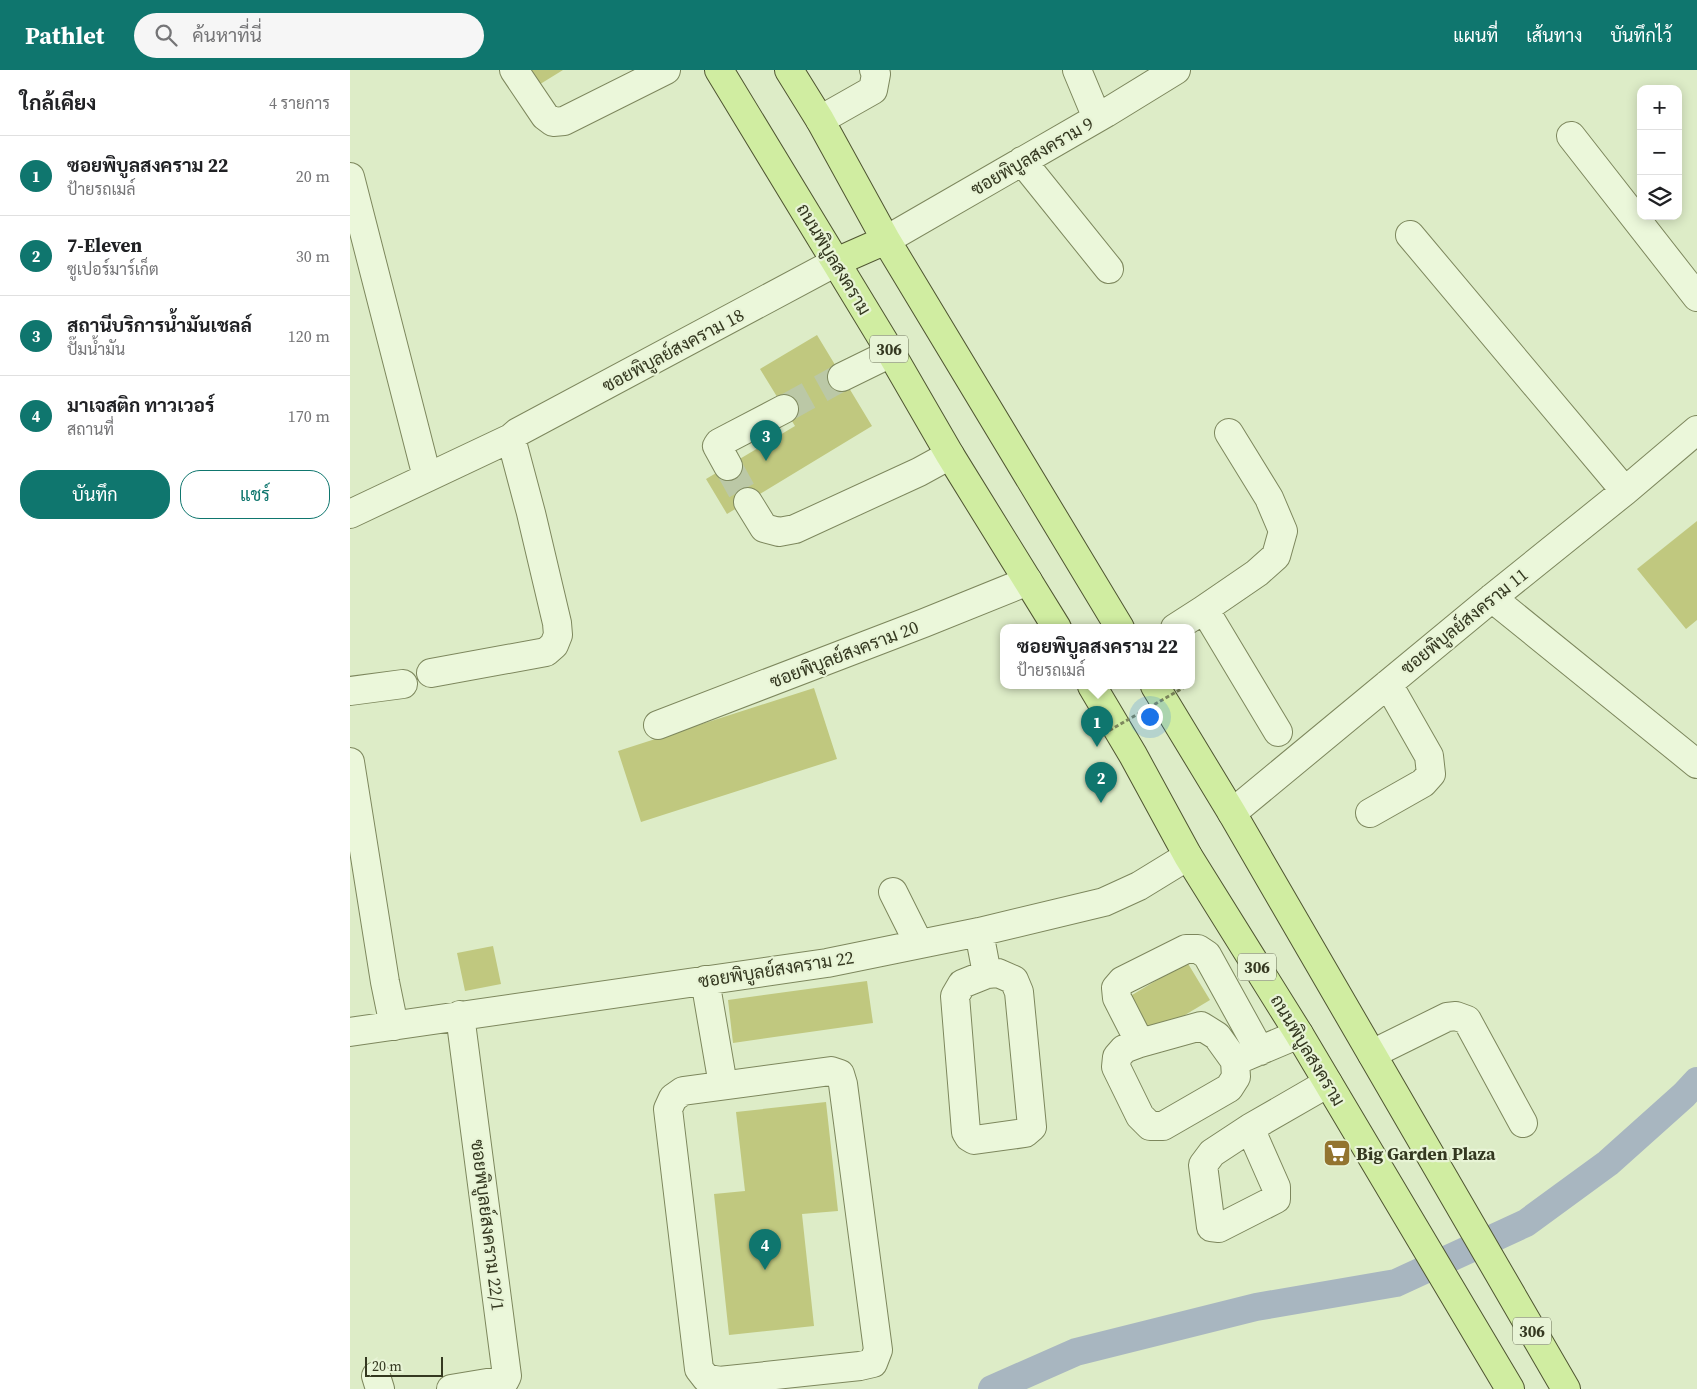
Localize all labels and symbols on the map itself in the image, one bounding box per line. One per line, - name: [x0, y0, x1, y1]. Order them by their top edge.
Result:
- street label: ซอยพิบูลสงคราม 9: [966, 111, 1099, 202]
- street label: ถนนพิบูลสงคราม: [790, 198, 877, 320]
- street label: ซอยพิบูลย์สงคราม 18: [598, 302, 749, 399]
- road number: 306: [870, 336, 908, 362]
- pin: 3: [750, 420, 782, 461]
- street label: ซอยพิบูลย์สงคราม 11: [1395, 562, 1534, 681]
- street label: ซอยพิบูลย์สงคราม 20: [766, 614, 922, 695]
- your location: [1137, 704, 1163, 730]
- pin: 1: [1081, 706, 1113, 747]
- pin: 2: [1085, 762, 1117, 803]
- street label: ซอยพิบูลย์สงคราม 22: [696, 944, 856, 995]
- road number: 306: [1238, 954, 1276, 980]
- street label: ถนนพิบูลสงคราม: [1264, 989, 1351, 1111]
- street label: ซอยพิบูลย์สงคราม 22/1: [464, 1138, 511, 1312]
- supermarket icon: Big Garden Plaza: [1322, 1138, 1352, 1168]
- place label: Big Garden Plaza: [1356, 1141, 1496, 1166]
- pin: 4: [749, 1229, 781, 1270]
- road number: 306: [1513, 1318, 1551, 1344]
- scale bar: [365, 1354, 442, 1377]

